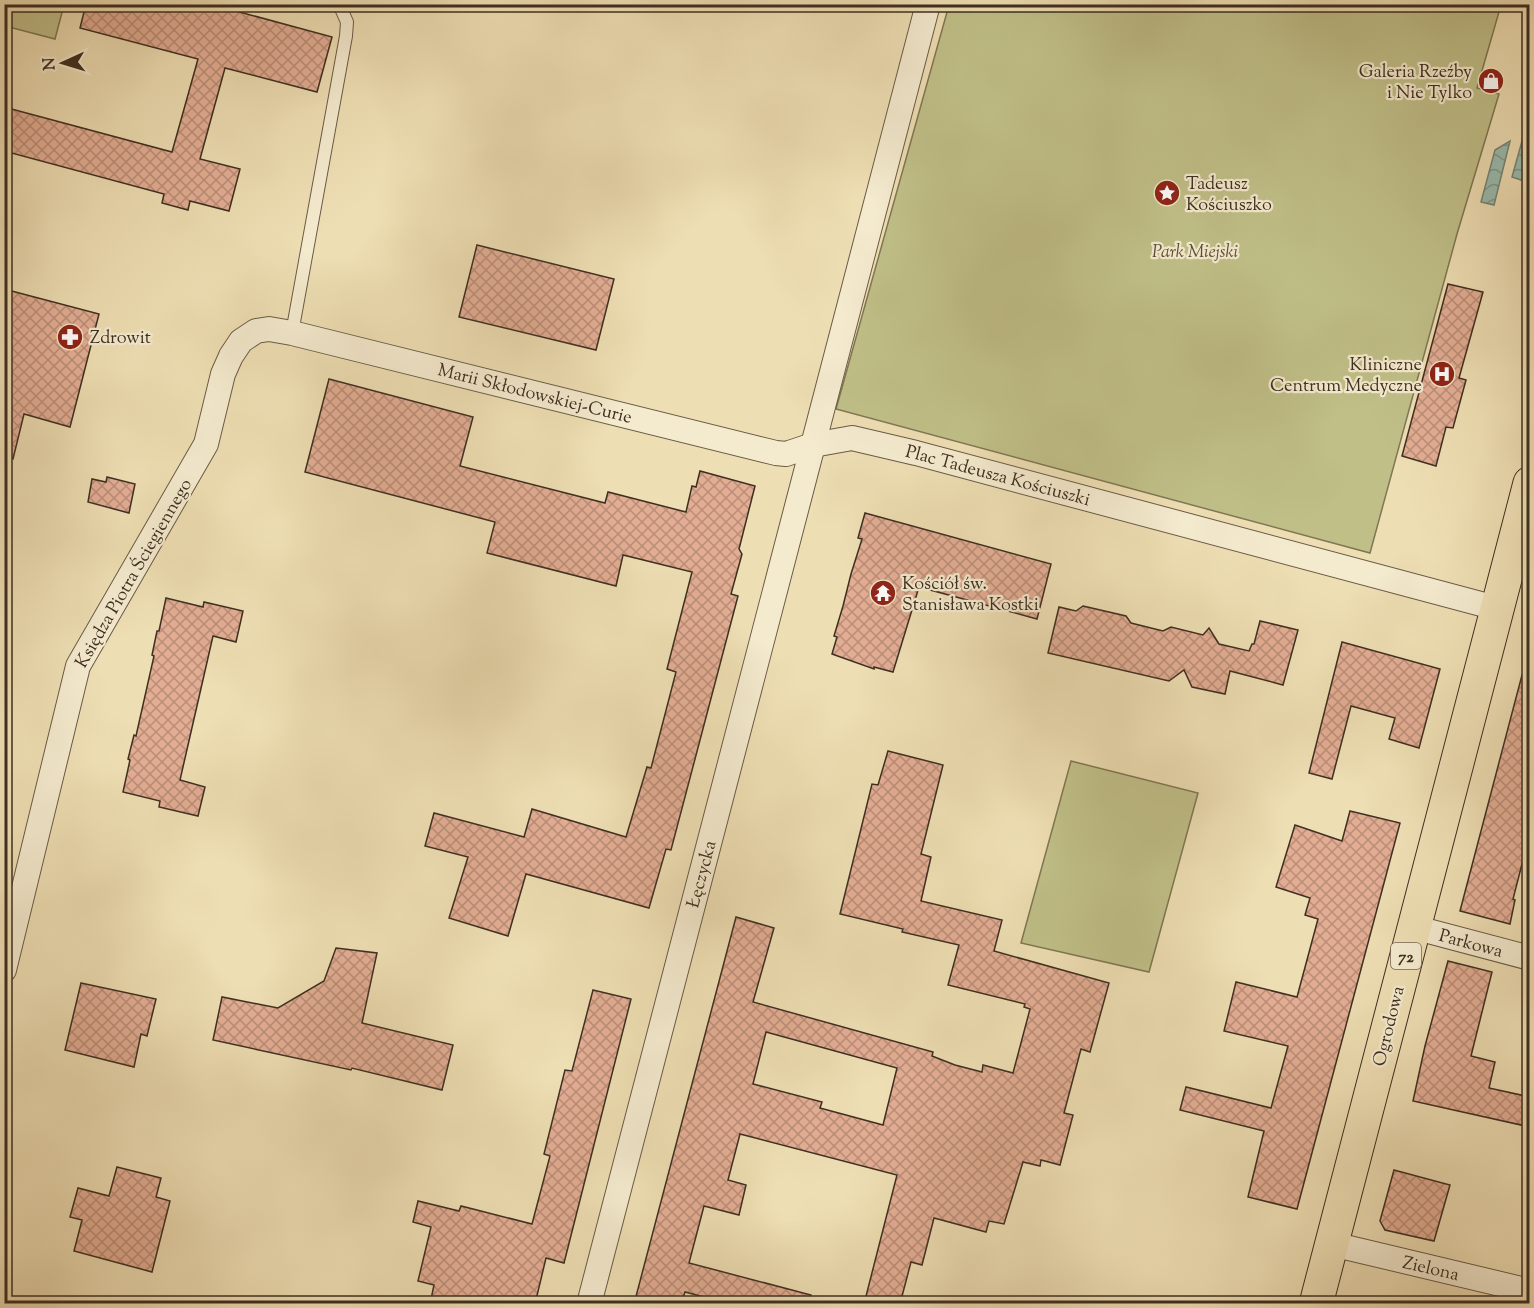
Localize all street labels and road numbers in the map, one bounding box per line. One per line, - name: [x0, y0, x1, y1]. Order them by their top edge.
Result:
- street label: Marii Skłodowskiej-Curie: [435, 358, 634, 432]
- street label: Plac Tadeusza Kościuszki: [902, 440, 1093, 514]
- street label: Księdza Piotra Ściegiennego: [69, 474, 200, 674]
- street label: Łęczycka: [681, 838, 724, 911]
- street label: Parkowa: [1436, 924, 1505, 966]
- road number: 72: [1391, 943, 1421, 969]
- street label: Ogrodowa: [1367, 984, 1412, 1069]
- street label: Zielona: [1400, 1251, 1461, 1289]

